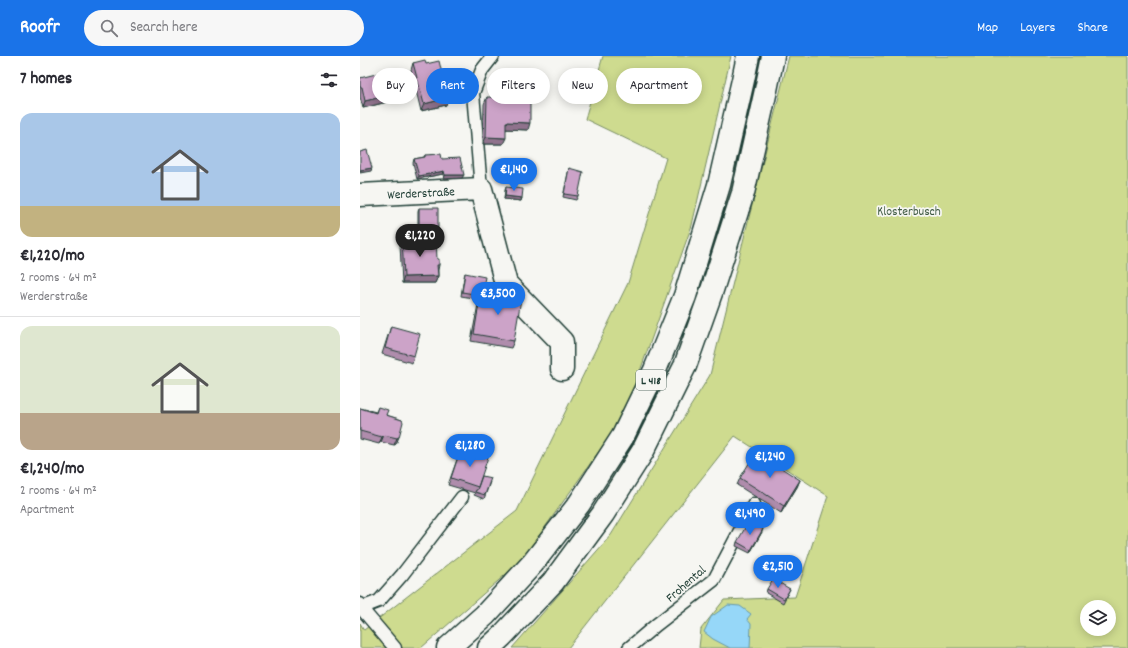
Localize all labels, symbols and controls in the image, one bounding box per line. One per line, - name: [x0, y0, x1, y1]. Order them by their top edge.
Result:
- search box: [84, 10, 364, 46]
- text: Roofr: [20, 15, 60, 42]
- icon: search: [98, 17, 120, 39]
- text: Search here: [130, 17, 198, 39]
- text: Map: [977, 18, 998, 38]
- text: Layers: [1020, 18, 1055, 38]
- text: Share: [1077, 18, 1108, 38]
- text: 7 homes: [20, 68, 72, 92]
- chip: Buy: [372, 68, 418, 104]
- chip: Rent: [426, 68, 479, 104]
- chip: Filters: [487, 68, 550, 104]
- chip: New: [558, 68, 608, 104]
- chip: Apartment: [616, 68, 702, 104]
- icon: filters: [318, 69, 340, 91]
- icon: home: [144, 139, 216, 211]
- pin: €1,140: [481, 158, 547, 192]
- text: €1,140: [500, 161, 528, 180]
- street label: Werderstraße: [387, 183, 456, 206]
- park label: Klosterbusch: [877, 203, 941, 222]
- pin: €1,220: [387, 224, 453, 258]
- text: €1,220: [404, 227, 436, 246]
- text: €1,220/mo: [20, 245, 85, 269]
- text: 2 rooms · 64 m²: [20, 269, 97, 288]
- pin: €3,500: [465, 282, 531, 316]
- text: €3,500: [480, 285, 516, 304]
- text: Werderstraße: [20, 288, 88, 307]
- icon: home: [144, 352, 216, 424]
- road number: L 418: [636, 370, 666, 390]
- pin: €1,280: [437, 434, 503, 468]
- text: €1,280: [455, 437, 485, 456]
- pin: €1,240: [737, 445, 803, 479]
- text: €1,240: [755, 448, 785, 467]
- text: €1,240/mo: [20, 458, 84, 482]
- text: 2 rooms · 64 m²: [20, 482, 97, 501]
- text: Apartment: [20, 501, 74, 520]
- pin: €1,490: [717, 502, 783, 536]
- text: €1,490: [734, 505, 766, 524]
- pin: €2,510: [745, 555, 811, 589]
- text: €2,510: [762, 558, 794, 577]
- street label: Frohental: [662, 562, 711, 608]
- map controls: [1080, 600, 1116, 636]
- button: layers: [1080, 600, 1116, 636]

